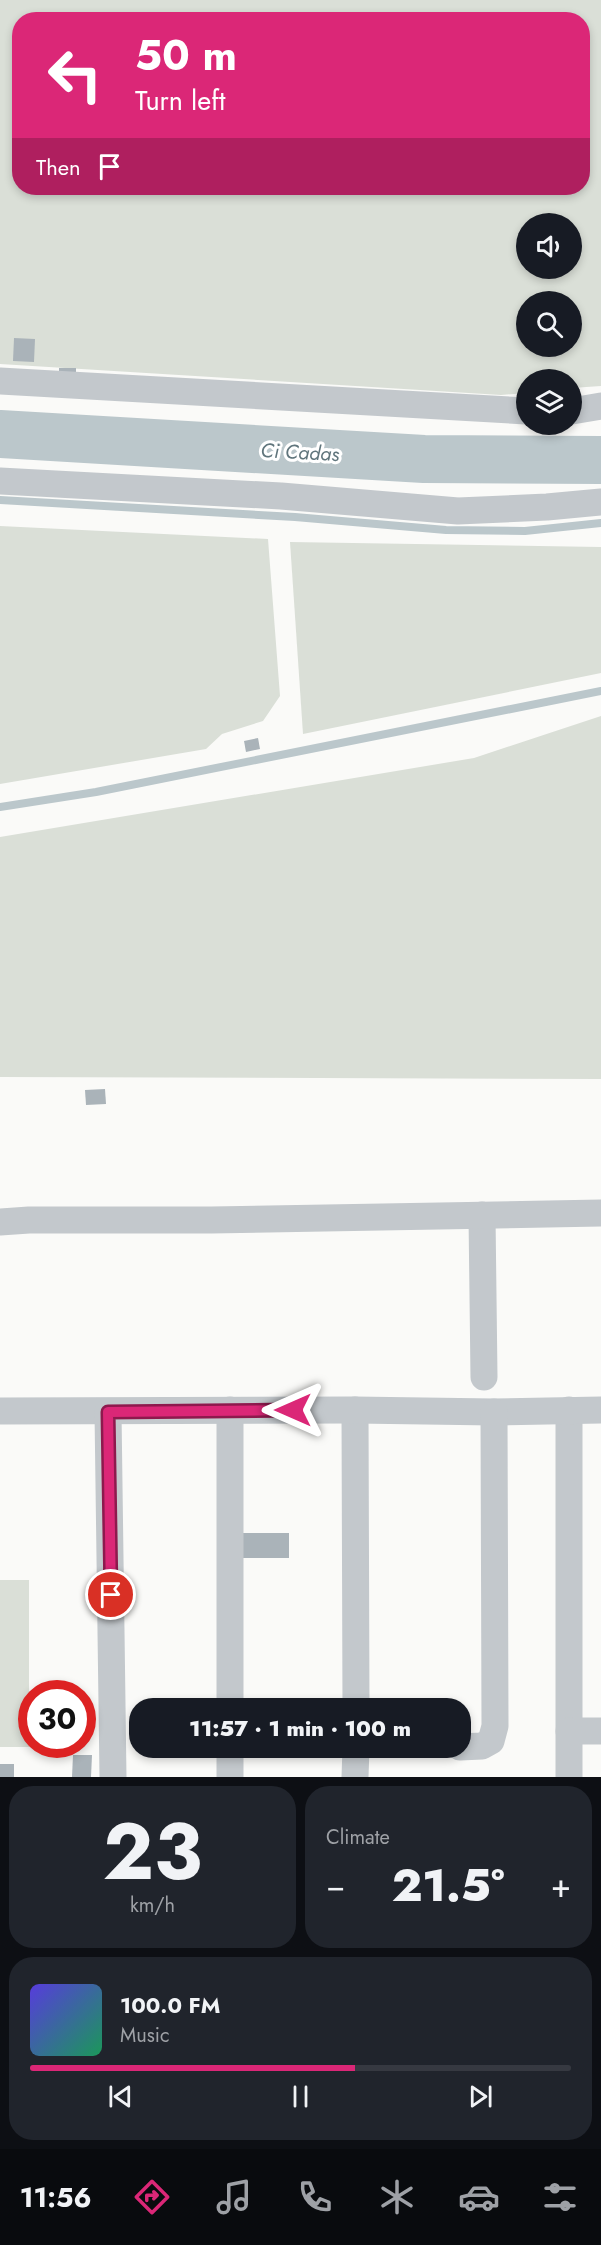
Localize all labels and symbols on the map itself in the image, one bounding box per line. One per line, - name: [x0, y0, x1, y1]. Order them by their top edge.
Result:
- water label: Ci Cadas: [260, 436, 340, 469]
- position arrow: [261, 1378, 325, 1442]
- pin: [85, 1569, 136, 1620]
- speed limit sign: 30: [18, 1680, 96, 1758]

